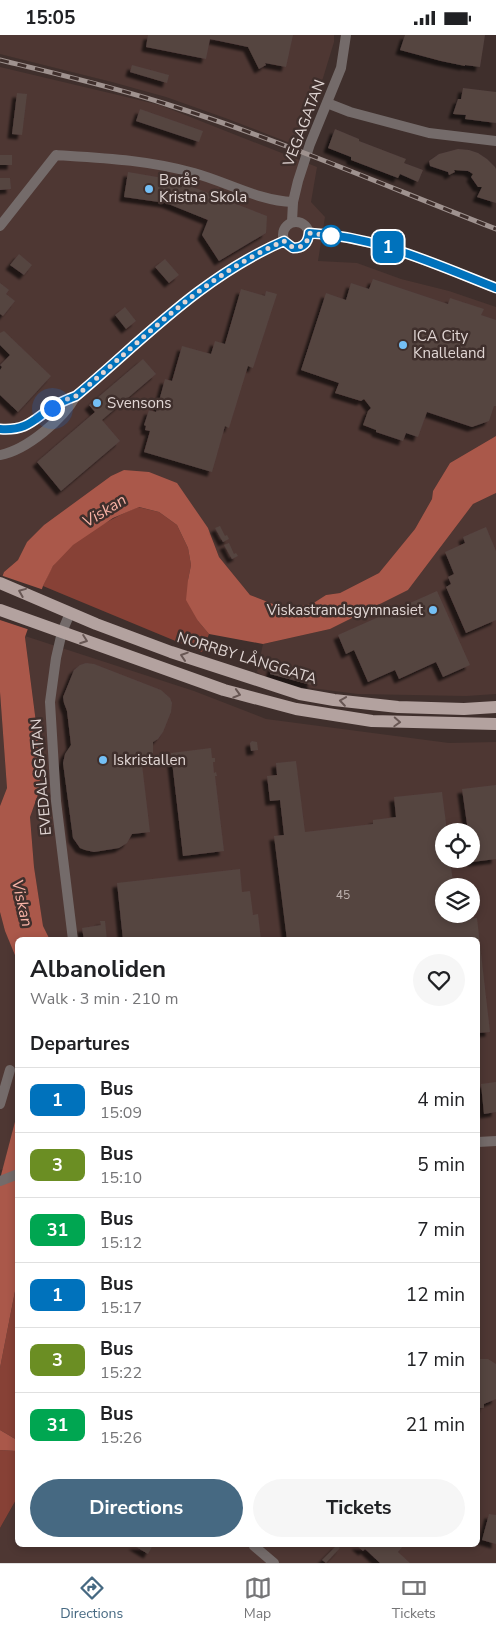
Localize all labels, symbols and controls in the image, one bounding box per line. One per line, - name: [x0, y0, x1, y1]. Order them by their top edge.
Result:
- text: 15:05: [25, 5, 75, 31]
- street label: VEGAGATAN: [278, 77, 330, 170]
- place label: Borås Kristna Skola: [159, 170, 247, 207]
- marker: Borås Kristna Skola: [143, 183, 155, 195]
- unlabelled marker: [320, 225, 342, 247]
- line badge: 1: [372, 231, 404, 263]
- text: 1: [383, 235, 393, 259]
- place label: ICA City Knalleland: [413, 326, 485, 363]
- marker: ICA City Knalleland: [397, 339, 409, 351]
- place label: Svensons: [107, 393, 172, 413]
- your location: [40, 396, 65, 421]
- marker: Svensons: [91, 397, 103, 409]
- water label: Viskan: [78, 489, 131, 533]
- one-way arrow: [18, 588, 27, 598]
- place label: Viskastrandsgymnasiet: [266, 600, 424, 620]
- marker: Viskastrandsgymnasiet: [427, 604, 439, 616]
- street label: NORRBY LÅNGGATA: [174, 626, 320, 689]
- one-way arrow: [79, 634, 88, 644]
- one-way arrow: [181, 652, 189, 662]
- one-way arrow: [233, 688, 241, 698]
- one-way arrow: [338, 696, 346, 707]
- one-way arrow: [393, 717, 401, 728]
- street label: EVEDALSGATAN: [26, 718, 56, 836]
- place label: Iskristallen: [113, 750, 186, 770]
- marker: Iskristallen: [97, 754, 109, 766]
- map controls: [435, 823, 480, 923]
- button: locate: [435, 823, 480, 868]
- water label: Viskan: [6, 877, 38, 929]
- button: layers: [435, 878, 480, 923]
- house number: 45: [336, 887, 350, 903]
- text: Albanoliden: [30, 953, 166, 985]
- button: heart: [413, 954, 465, 1006]
- text: Walk · 3 min · 210 m: [30, 988, 178, 1010]
- text: Departures: [30, 1031, 130, 1057]
- text: Bus: [100, 1076, 133, 1102]
- text: 4 min: [417, 1087, 465, 1113]
- text: 1: [52, 1088, 63, 1112]
- text: 15:09: [100, 1102, 142, 1124]
- text: Bus: [100, 1141, 133, 1167]
- text: 5 min: [417, 1152, 465, 1178]
- text: 3: [52, 1153, 63, 1177]
- text: 15:10: [100, 1167, 142, 1189]
- text: Bus: [100, 1206, 133, 1232]
- text: 7 min: [417, 1217, 465, 1243]
- text: 31: [47, 1218, 68, 1242]
- text: 15:12: [100, 1232, 142, 1254]
- text: Bus: [100, 1271, 133, 1297]
- text: 12 min: [406, 1282, 465, 1308]
- text: 1: [52, 1283, 63, 1307]
- text: 15:17: [100, 1297, 142, 1319]
- text: Bus: [100, 1336, 133, 1362]
- text: 17 min: [406, 1347, 465, 1373]
- text: 3: [52, 1348, 63, 1372]
- text: 15:22: [100, 1362, 142, 1384]
- text: Bus: [100, 1401, 133, 1427]
- text: 21 min: [406, 1412, 465, 1438]
- text: 31: [47, 1413, 68, 1437]
- text: 15:26: [100, 1427, 142, 1449]
- button: Directions: [30, 1479, 243, 1537]
- button: Tickets: [253, 1479, 465, 1537]
- tab: Directions: [60, 1574, 123, 1623]
- tab: Map: [244, 1574, 272, 1623]
- tab: Tickets: [392, 1574, 436, 1623]

